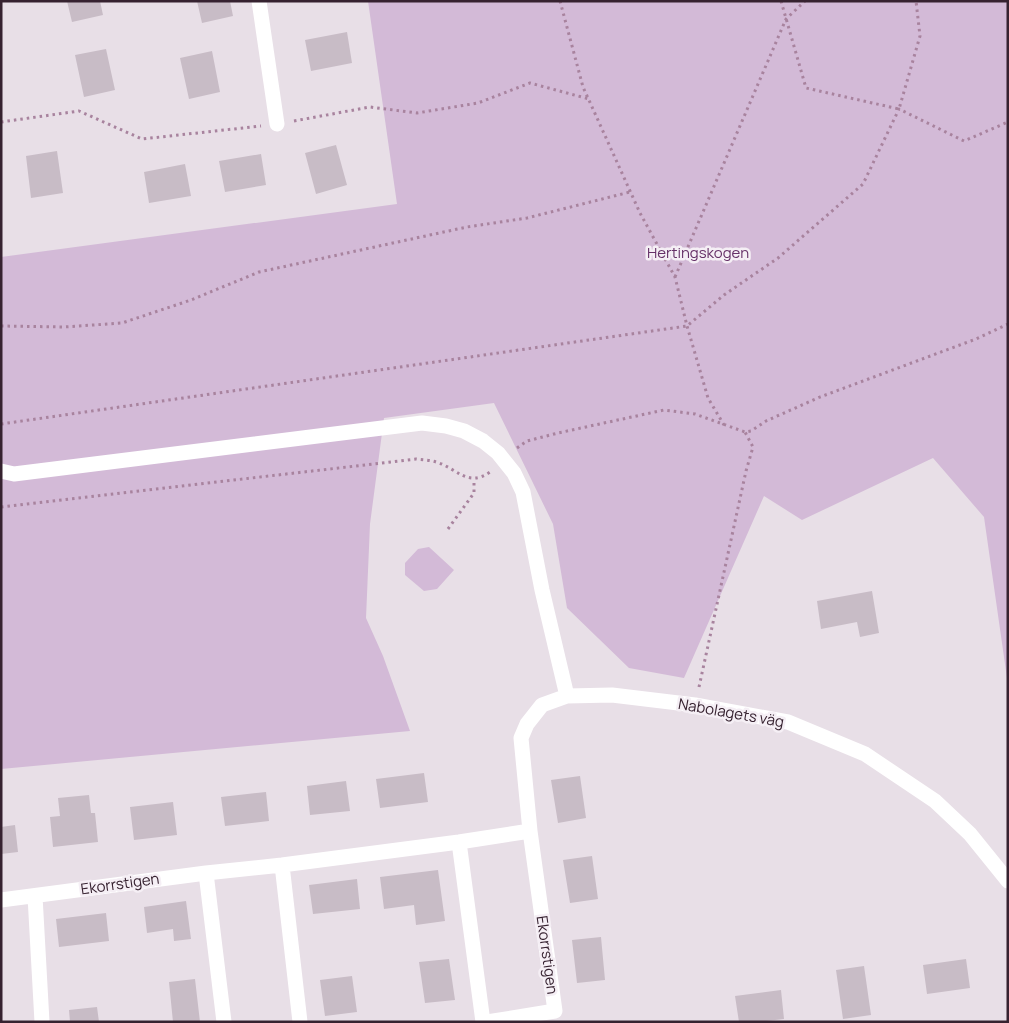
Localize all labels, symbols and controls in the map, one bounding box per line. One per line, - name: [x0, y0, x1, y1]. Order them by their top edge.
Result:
- park label: Hertingskogen: [647, 242, 749, 263]
- street label: Nabolagets väg: [677, 693, 786, 732]
- street label: Ekorrstigen: [79, 868, 161, 899]
- street label: Ekorrstigen: [532, 914, 563, 996]

